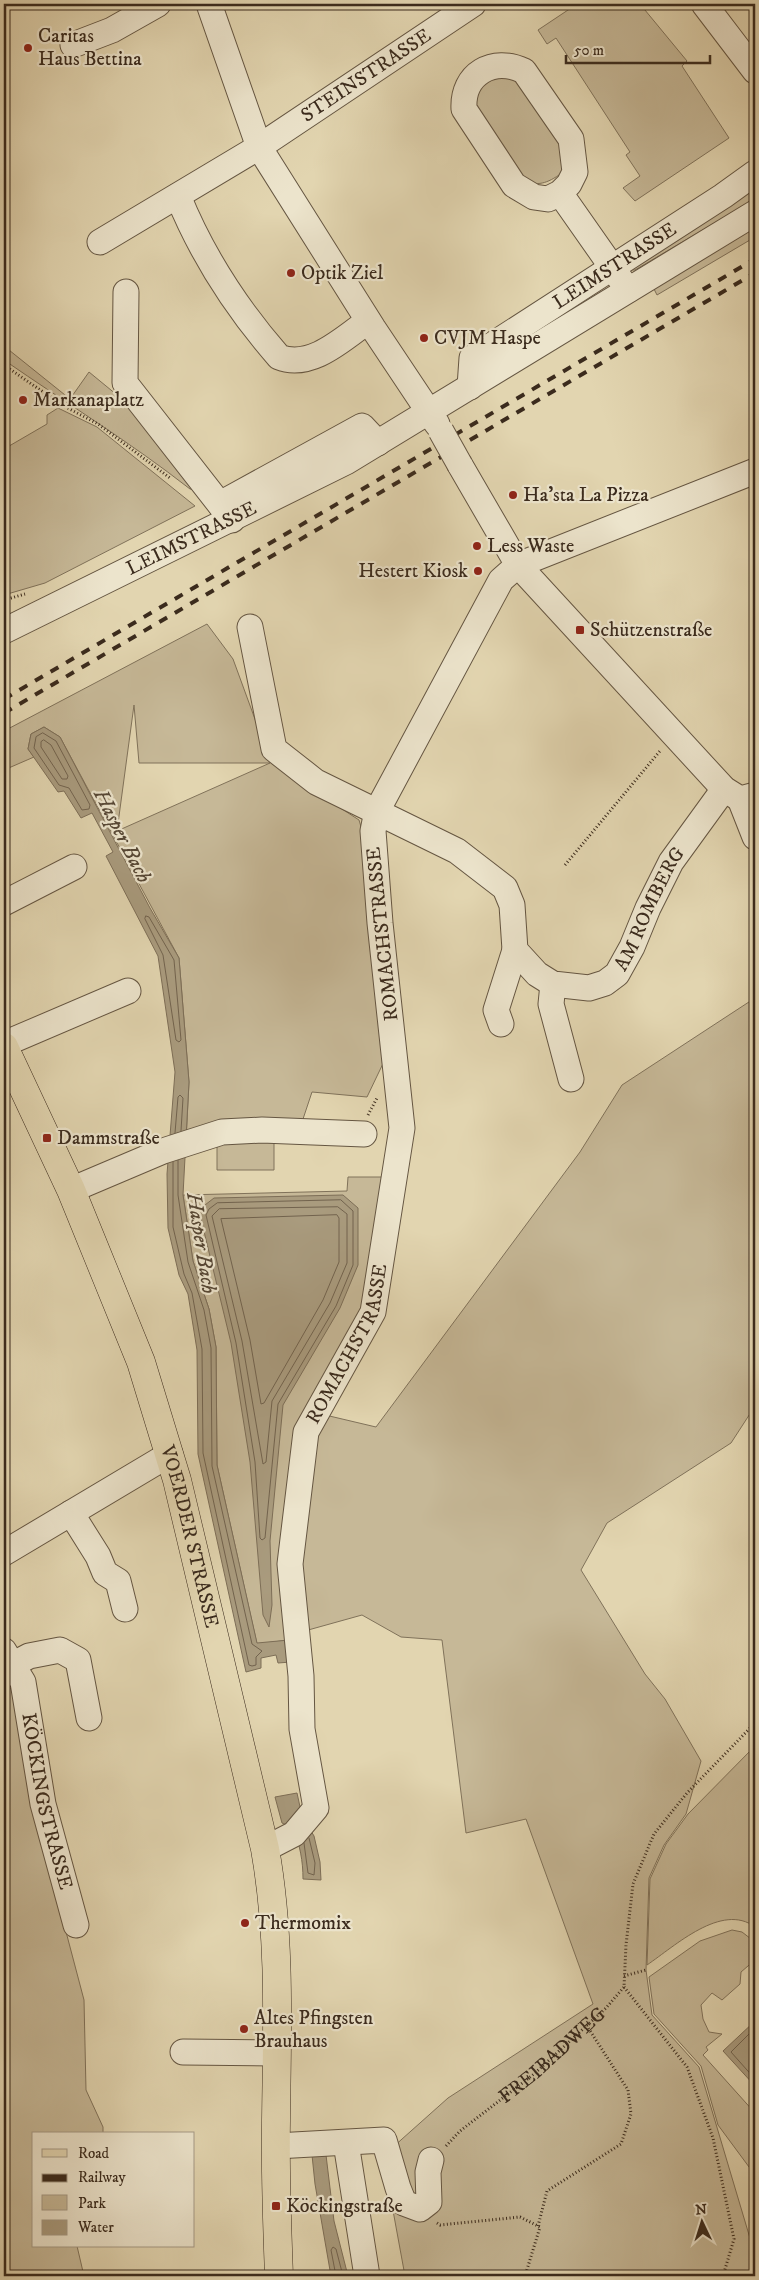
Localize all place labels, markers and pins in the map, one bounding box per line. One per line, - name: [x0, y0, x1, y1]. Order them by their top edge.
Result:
- place label: Caritas Haus Bettina: [38, 24, 142, 72]
- marker: Caritas Haus Bettina: [22, 42, 34, 54]
- place label: Optik Ziel: [301, 261, 383, 286]
- marker: Optik Ziel: [285, 267, 297, 279]
- place label: CVJM Haspe: [434, 326, 541, 351]
- marker: CVJM Haspe: [418, 332, 430, 344]
- place label: Markanaplatz: [33, 388, 144, 413]
- marker: Markanaplatz: [17, 394, 29, 406]
- place label: Ha’sta La Pizza: [523, 483, 649, 508]
- marker: Ha’sta La Pizza: [507, 489, 519, 501]
- place label: Less Waste: [487, 534, 574, 559]
- marker: Less Waste: [471, 540, 483, 552]
- place label: Hestert Kiosk: [358, 559, 468, 584]
- marker: Hestert Kiosk: [472, 565, 484, 577]
- place label: Schützenstraße: [590, 618, 712, 643]
- marker: Schützenstraße: [574, 624, 586, 636]
- place label: Dammstraße: [57, 1126, 160, 1151]
- marker: Dammstraße: [41, 1132, 53, 1144]
- place label: Thermomix: [255, 1911, 351, 1936]
- marker: Thermomix: [239, 1917, 251, 1929]
- place label: Altes Pfingsten Brauhaus: [254, 2006, 374, 2054]
- marker: Altes Pfingsten Brauhaus: [238, 2023, 250, 2035]
- place label: Köckingstraße: [286, 2194, 403, 2219]
- marker: Köckingstraße: [270, 2200, 282, 2212]

